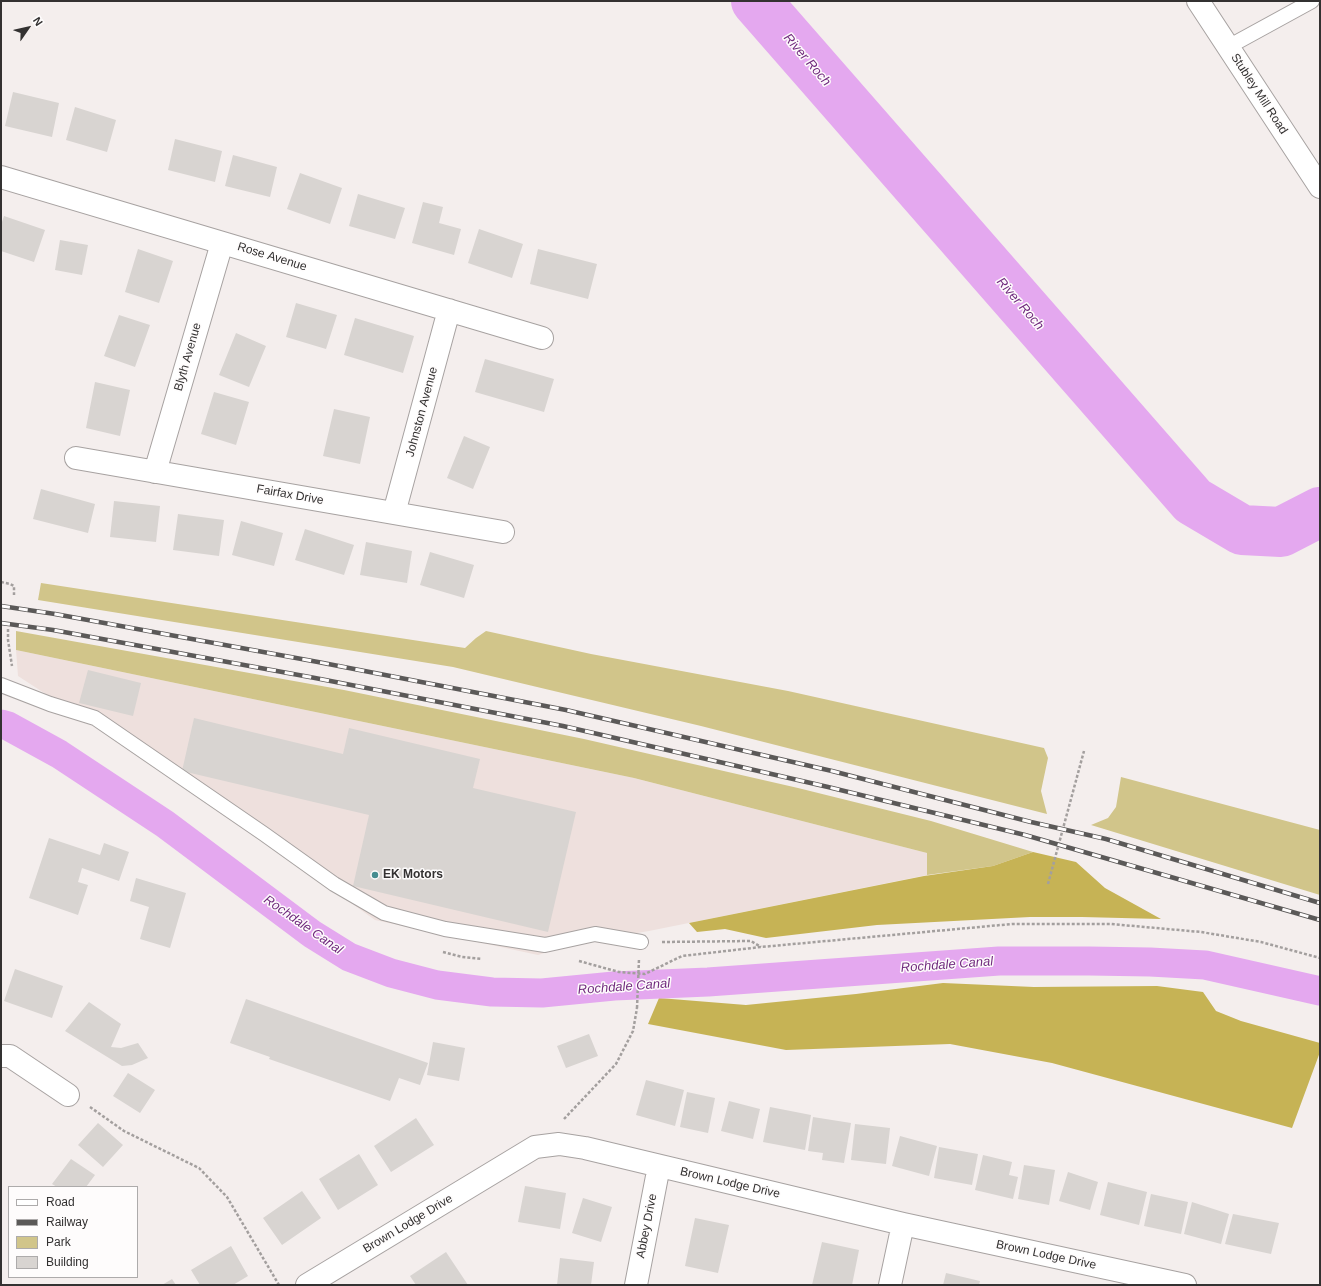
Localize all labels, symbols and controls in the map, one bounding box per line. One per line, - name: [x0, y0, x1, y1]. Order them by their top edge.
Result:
- north arrow: [8, 8, 48, 48]
- text: N: [31, 15, 45, 28]
- water label: River Roch: [780, 31, 834, 89]
- street label: Stubley Mill Road: [1228, 51, 1290, 137]
- street label: Rose Avenue: [236, 240, 308, 274]
- water label: River Roch: [993, 275, 1047, 333]
- street label: Blyth Avenue: [171, 321, 205, 393]
- street label: Johnston Avenue: [403, 365, 441, 459]
- street label: Fairfax Drive: [255, 482, 325, 508]
- place label: EK Motors: [383, 868, 443, 882]
- marker: EK Motors: [370, 870, 380, 880]
- water label: Rochdale Canal: [261, 892, 345, 958]
- water label: Rochdale Canal: [900, 954, 994, 976]
- water label: Rochdale Canal: [577, 976, 671, 998]
- street label: Brown Lodge Drive: [679, 1165, 781, 1201]
- legend: [8, 1186, 138, 1278]
- street label: Brown Lodge Drive: [361, 1192, 455, 1256]
- street label: Abbey Drive: [634, 1193, 660, 1259]
- text: Road: [46, 1195, 75, 1209]
- text: Railway: [46, 1215, 88, 1229]
- text: Park: [46, 1235, 71, 1249]
- street label: Brown Lodge Drive: [995, 1237, 1097, 1273]
- text: Building: [46, 1255, 89, 1269]

